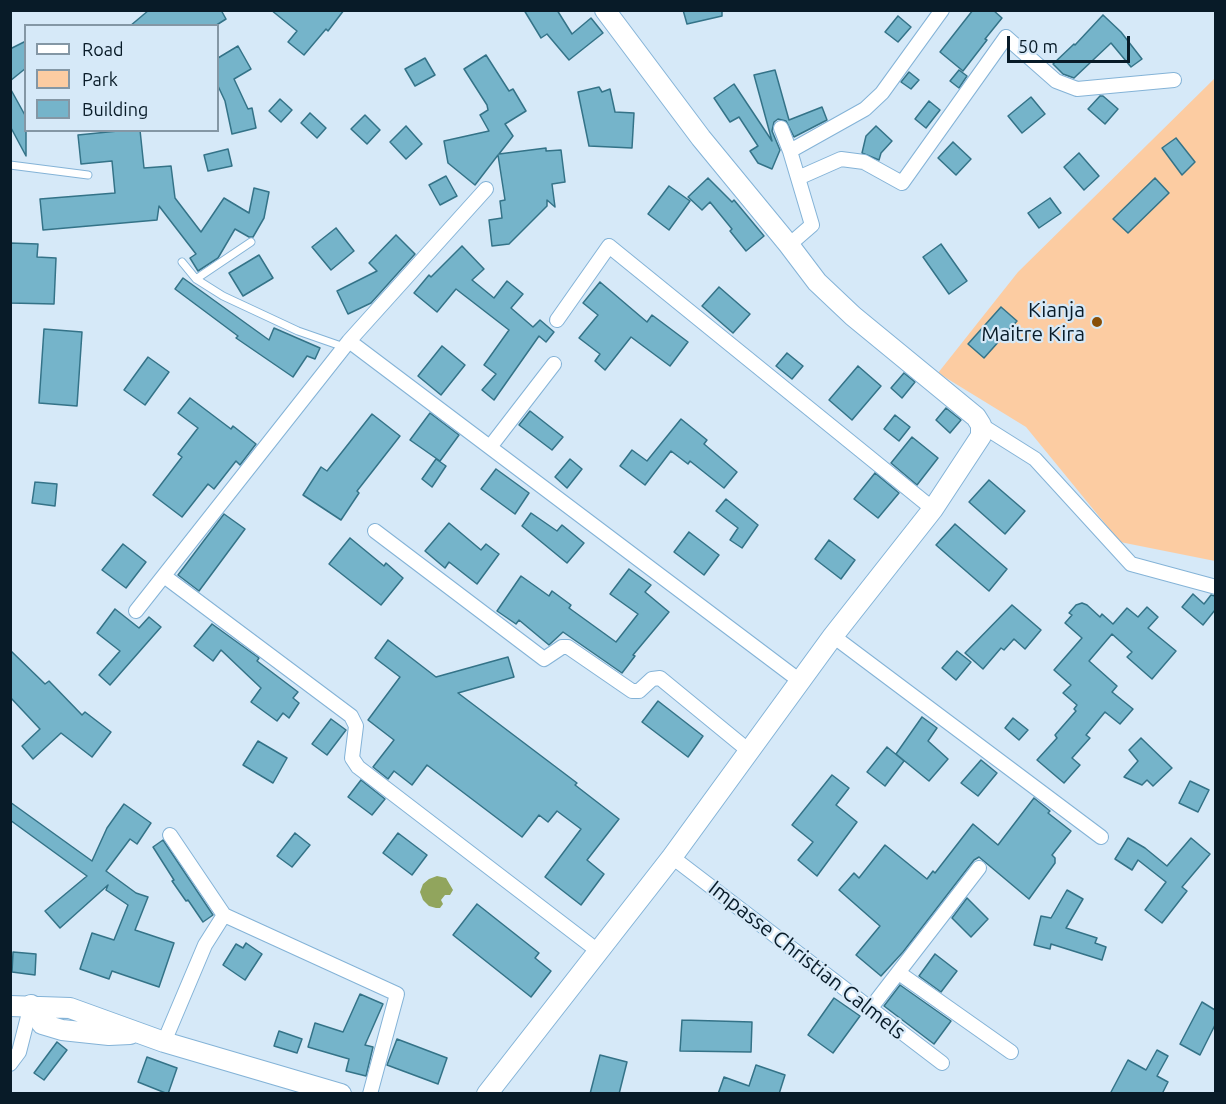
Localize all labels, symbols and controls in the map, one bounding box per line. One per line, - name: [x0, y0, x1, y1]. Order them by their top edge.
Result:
- legend: [24, 24, 219, 132]
- scale bar: [1010, 24, 1133, 62]
- text: 50 m: [1018, 36, 1058, 56]
- text: Road: [82, 39, 124, 59]
- text: Park: [82, 69, 118, 89]
- text: Building: [82, 99, 148, 119]
- place label: Kianja Maitre Kira: [981, 297, 1085, 347]
- marker: Kianja Maitre Kira: [1090, 315, 1104, 329]
- street label: Impasse Christian Calmels: [704, 875, 910, 1045]

